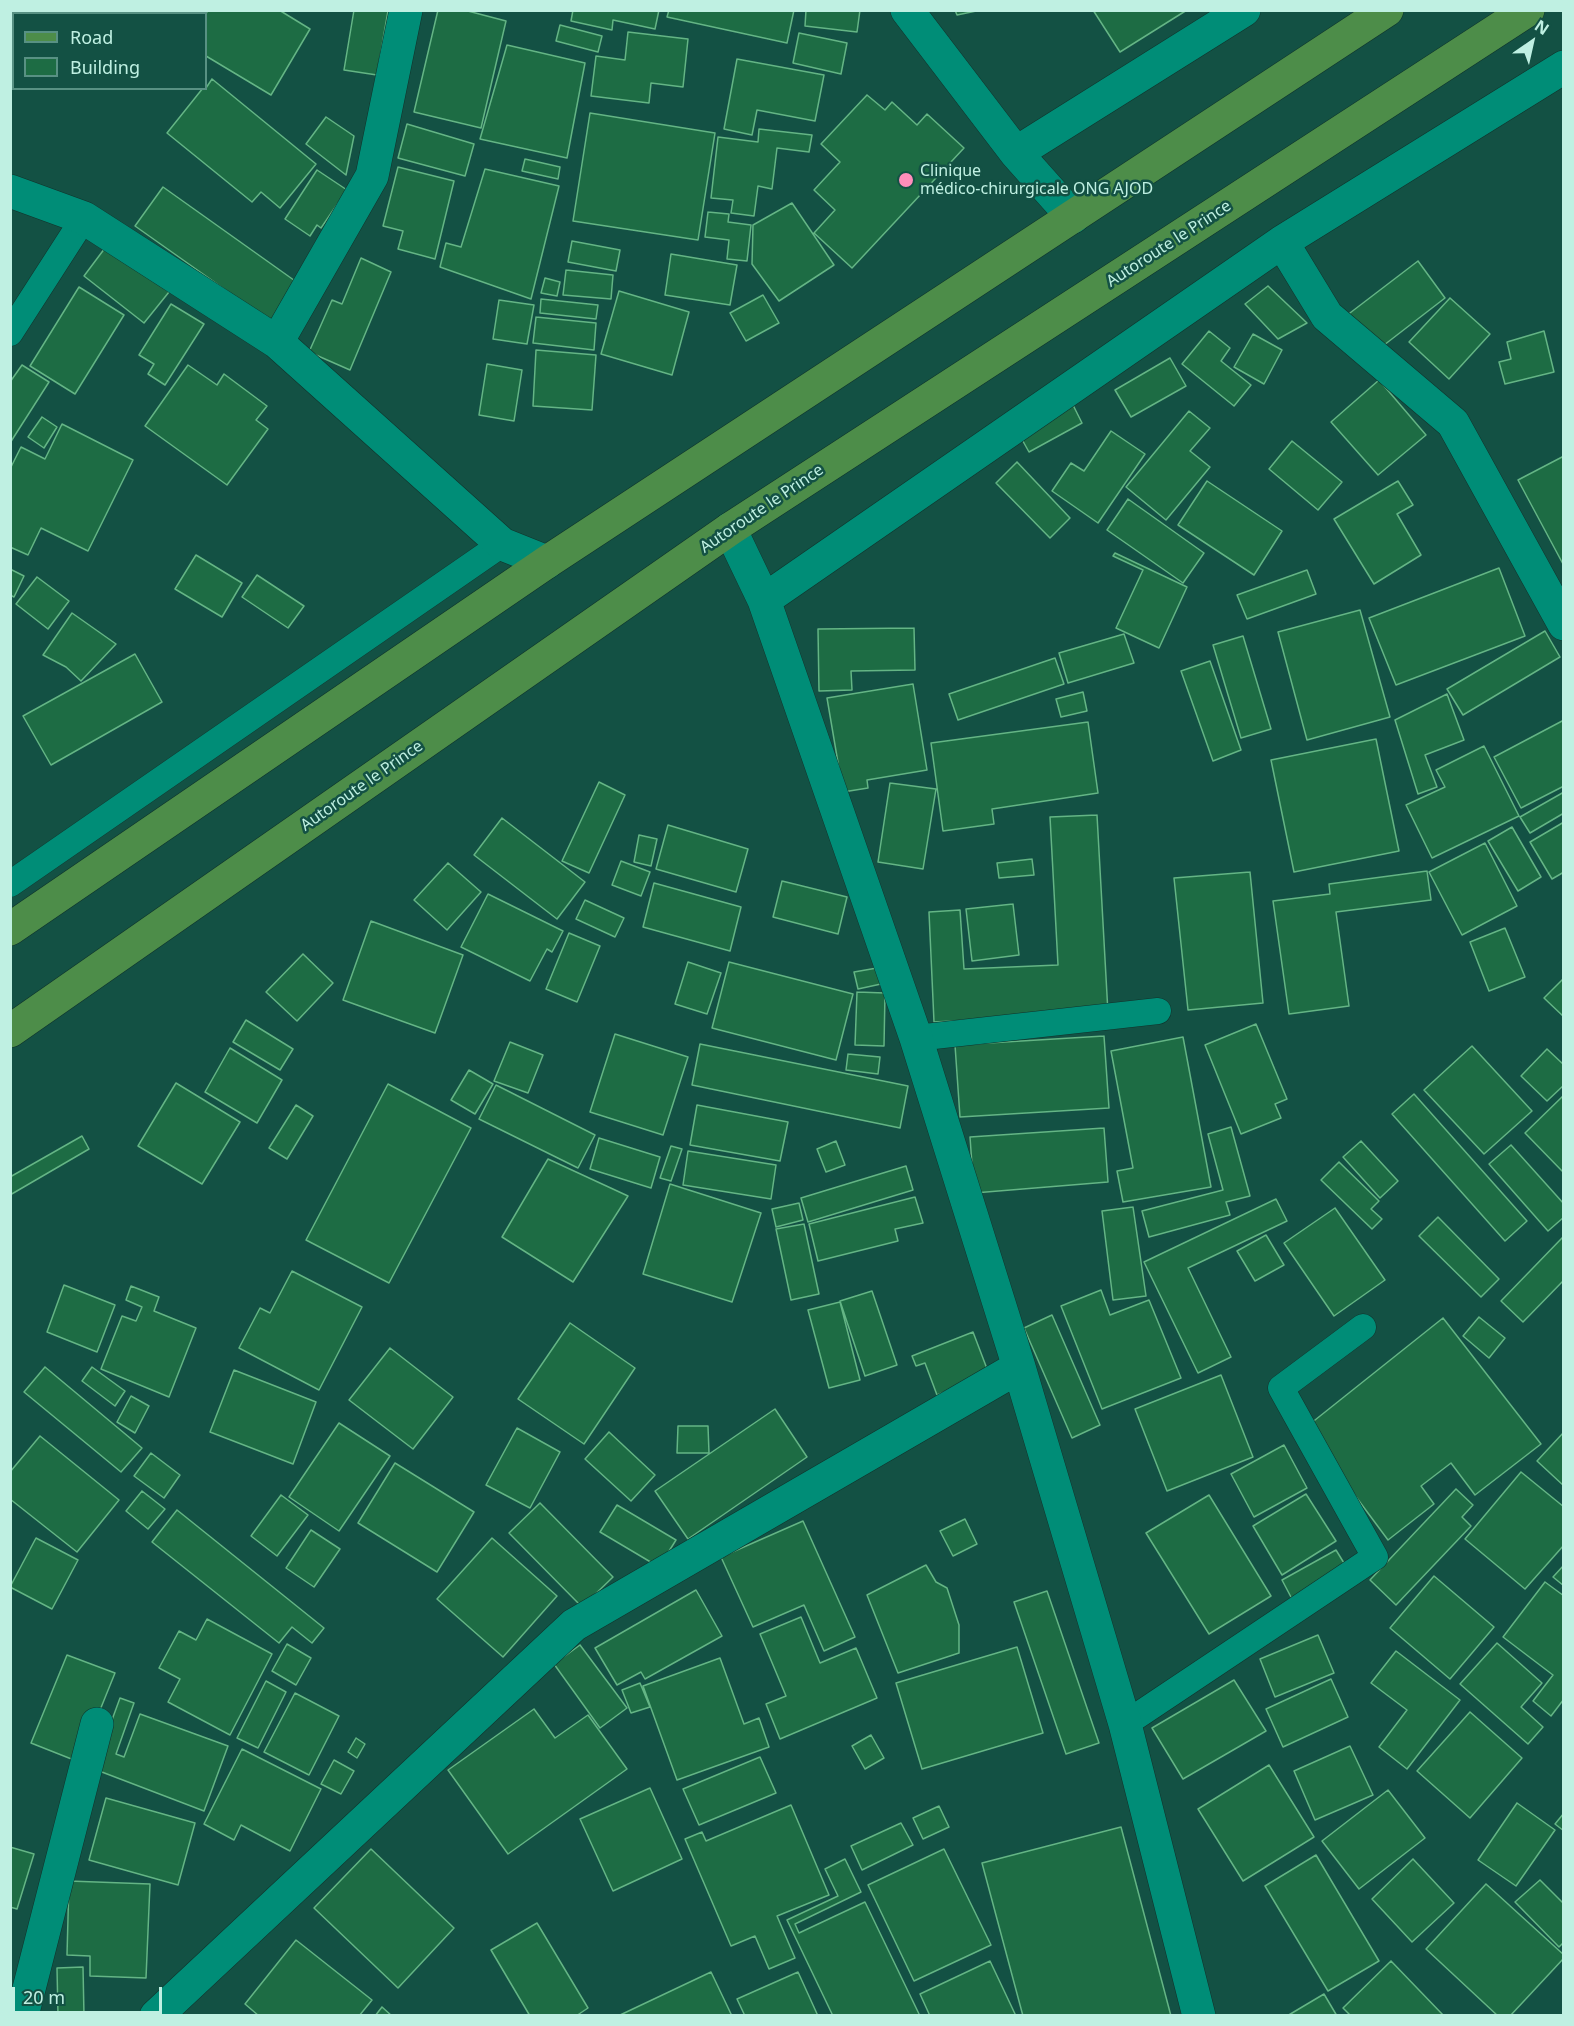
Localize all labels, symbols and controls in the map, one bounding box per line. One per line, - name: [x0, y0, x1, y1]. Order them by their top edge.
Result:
- legend: [12, 12, 207, 90]
- north arrow: [1502, 12, 1562, 72]
- text: N: [1531, 14, 1554, 40]
- text: Road: [70, 25, 113, 49]
- text: Building: [70, 55, 140, 79]
- place label: Clinique médico-chirurgicale ONG AJOD: [920, 161, 1153, 199]
- marker: Clinique médico-chirurgicale ONG AJOD: [897, 171, 915, 189]
- street label: Autoroute le Prince: [1103, 197, 1235, 291]
- street label: Autoroute le Prince: [697, 461, 827, 557]
- street label: Autoroute le Prince: [297, 737, 427, 835]
- scale bar: [15, 1975, 165, 2013]
- text: 20 m: [23, 1985, 65, 2009]

